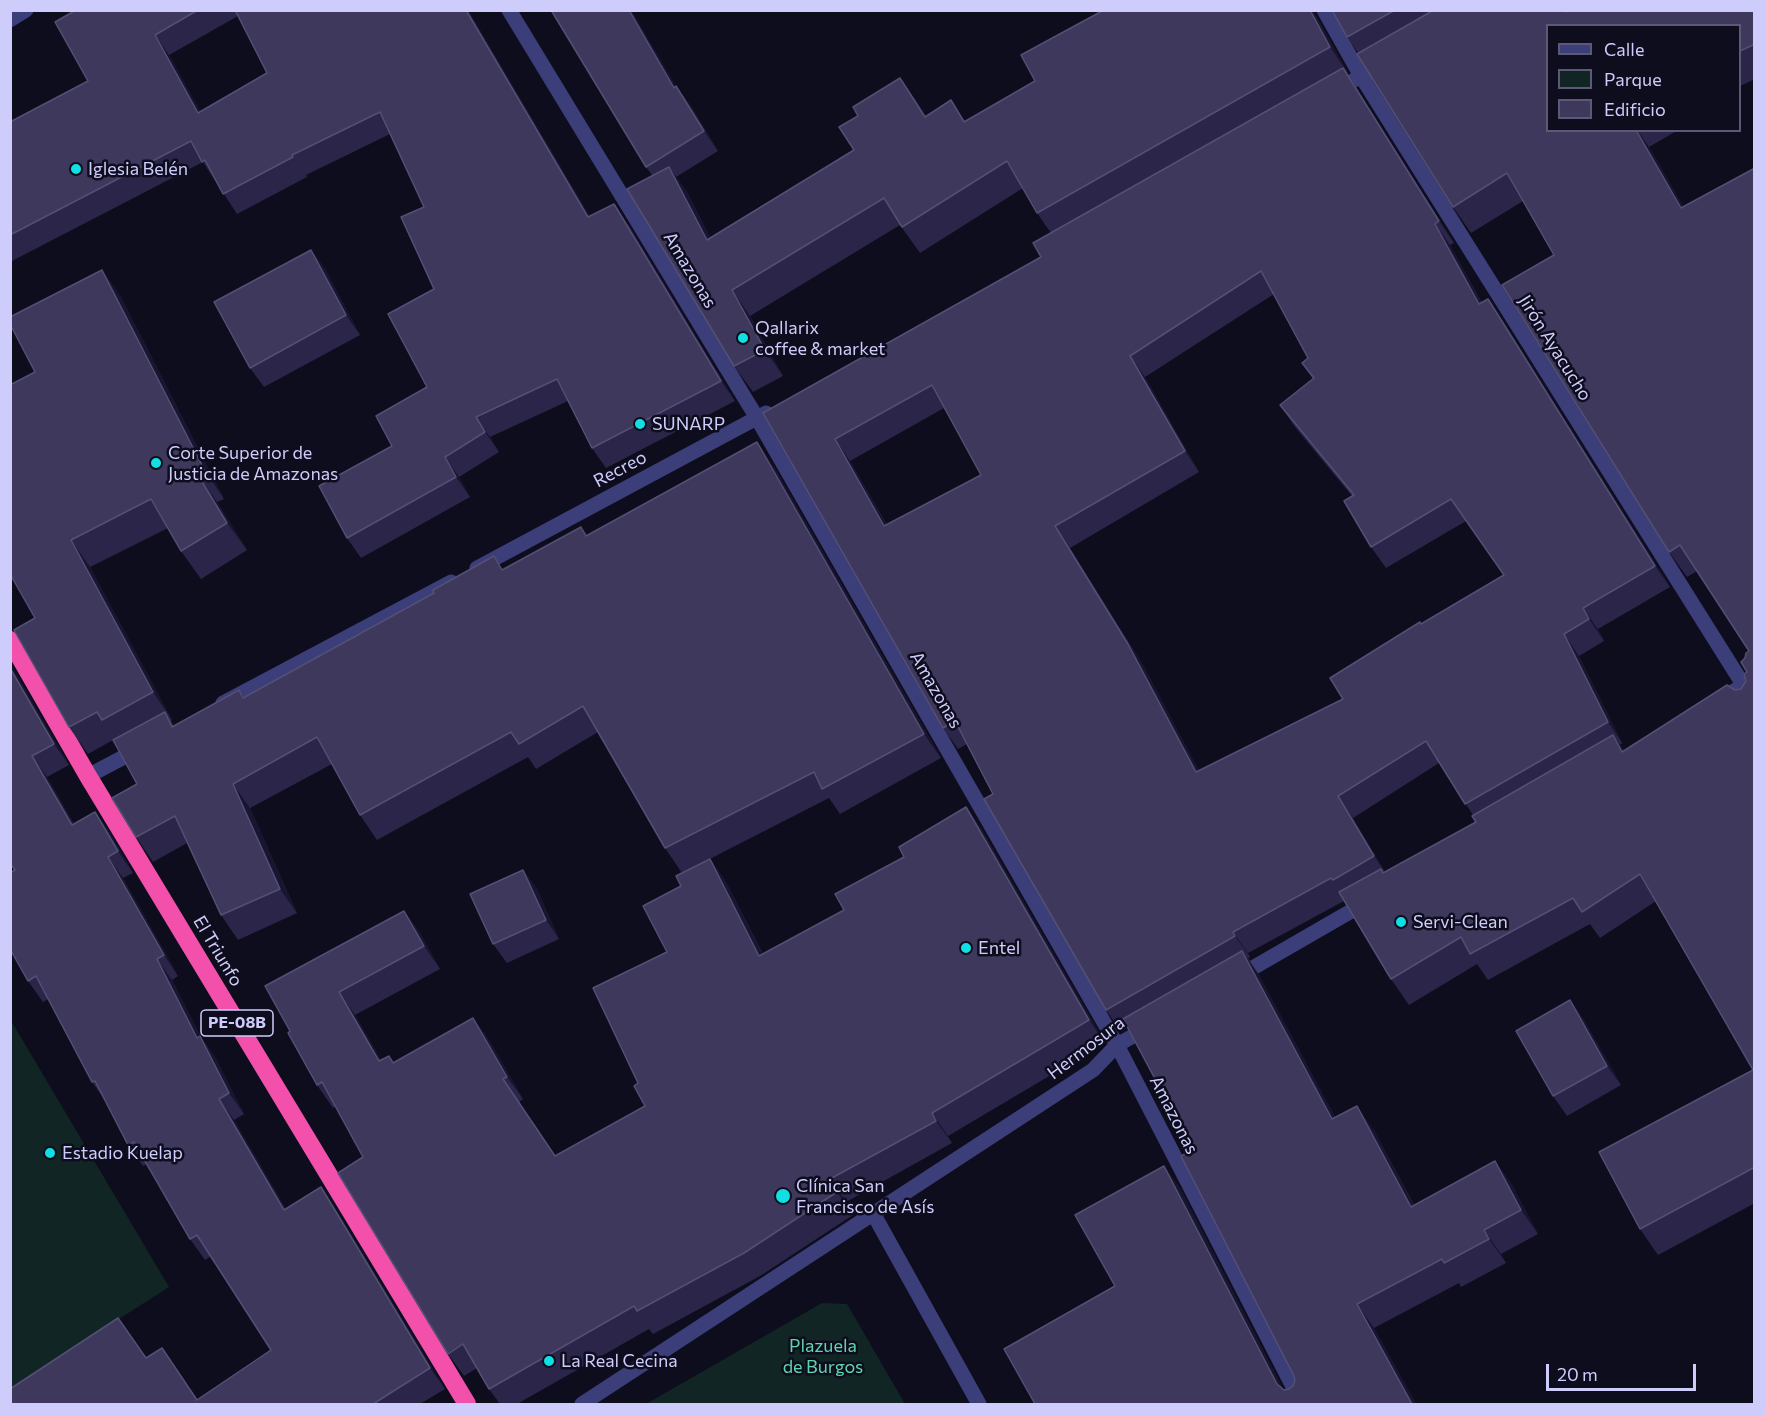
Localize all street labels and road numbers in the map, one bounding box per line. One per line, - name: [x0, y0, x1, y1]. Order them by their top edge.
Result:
- street label: Amazonas: [659, 228, 721, 312]
- street label: Jirón Ayacucho: [1514, 291, 1596, 405]
- street label: Recreo: [590, 446, 650, 492]
- street label: Amazonas: [905, 648, 967, 732]
- street label: El Triunfo: [189, 912, 247, 990]
- road number: PE-08B: [201, 1010, 273, 1036]
- street label: Hermosura: [1043, 1012, 1129, 1084]
- street label: Amazonas: [1145, 1072, 1203, 1158]

